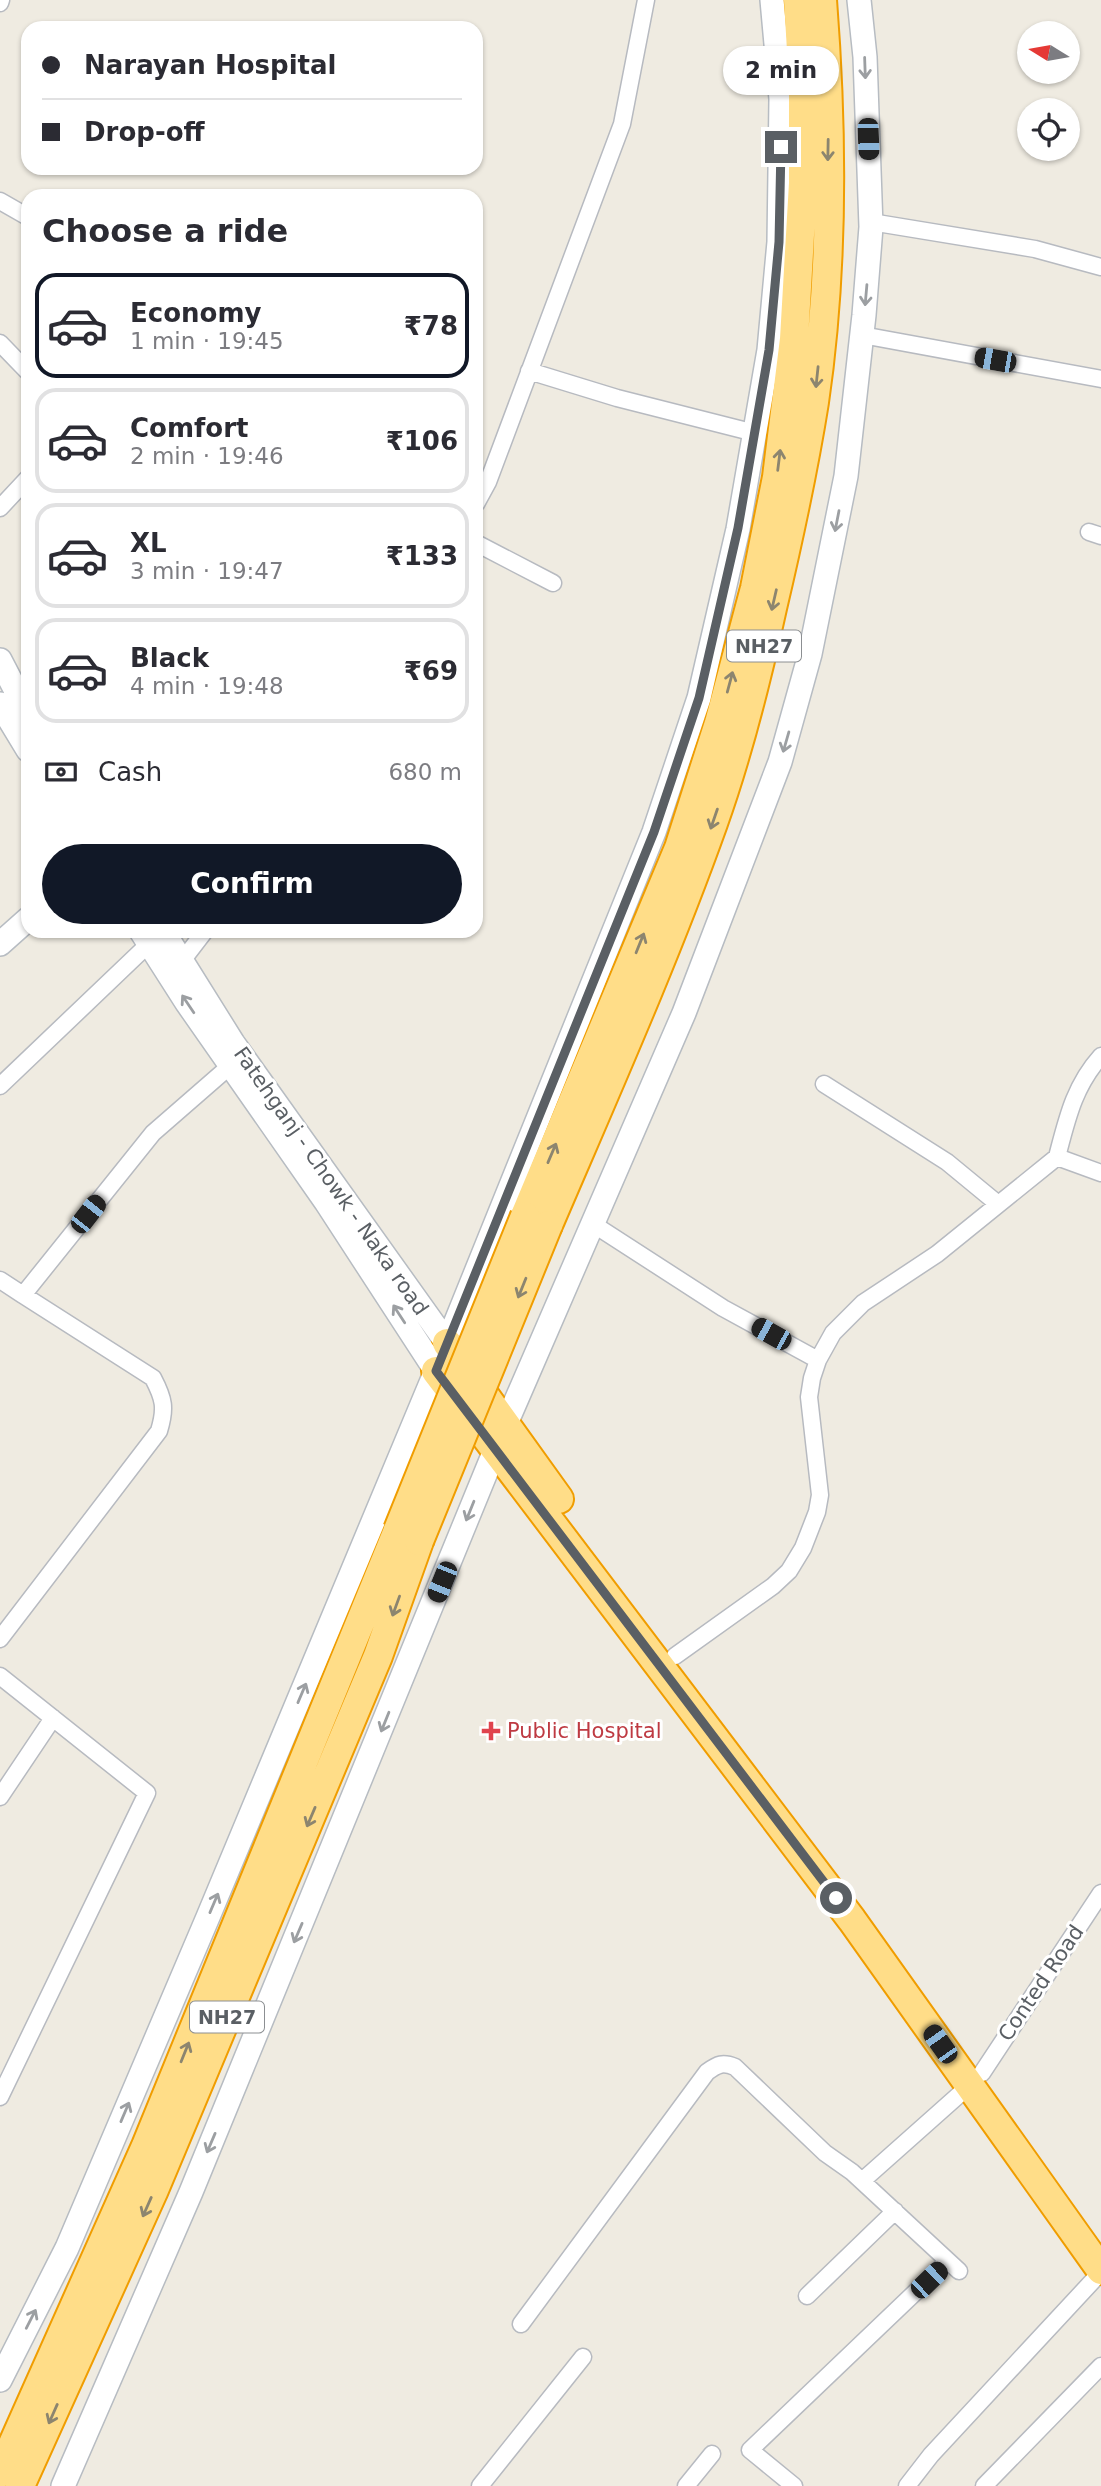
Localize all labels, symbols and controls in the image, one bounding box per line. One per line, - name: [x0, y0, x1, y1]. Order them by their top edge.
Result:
- north arrow: [1017, 21, 1080, 84]
- map controls: [1017, 21, 1080, 161]
- callout: 2 min: [723, 46, 839, 94]
- text: Narayan Hospital: [84, 50, 336, 80]
- one-way arrow: [859, 56, 872, 79]
- text: 2 min: [745, 57, 817, 83]
- button: locate: [1017, 98, 1080, 161]
- text: Drop-off: [84, 117, 205, 147]
- car: [857, 118, 880, 160]
- route end: [765, 131, 797, 163]
- one-way arrow: [822, 138, 835, 161]
- text: Choose a ride: [42, 212, 288, 250]
- one-way arrow: [859, 283, 872, 306]
- icon: car: [46, 294, 109, 357]
- text: Economy: [130, 298, 261, 328]
- text: ₹78: [404, 311, 458, 341]
- text: 1 min · 19:45: [130, 328, 284, 354]
- car: [973, 346, 1018, 374]
- one-way arrow: [810, 365, 823, 387]
- icon: car: [46, 409, 109, 472]
- text: Comfort: [130, 413, 248, 443]
- text: ₹106: [386, 426, 458, 456]
- text: 2 min · 19:46: [130, 443, 284, 469]
- one-way arrow: [773, 449, 786, 472]
- one-way arrow: [830, 509, 843, 532]
- icon: car: [46, 524, 109, 587]
- text: XL: [130, 528, 167, 558]
- text: ₹133: [386, 541, 458, 571]
- text: 3 min · 19:47: [130, 558, 284, 584]
- one-way arrow: [767, 588, 781, 611]
- road number: NH27: [727, 631, 801, 662]
- icon: car: [46, 639, 109, 702]
- text: Black: [130, 643, 209, 673]
- text: ₹69: [404, 656, 458, 686]
- one-way arrow: [724, 671, 737, 694]
- text: 4 min · 19:48: [130, 673, 284, 699]
- one-way arrow: [779, 730, 792, 753]
- icon: cash: [42, 753, 80, 791]
- text: Cash: [98, 757, 162, 787]
- text: 680 m: [388, 759, 462, 785]
- one-way arrow: [707, 808, 720, 830]
- button: Confirm: [42, 844, 462, 924]
- one-way arrow: [634, 933, 647, 955]
- one-way arrow: [181, 995, 195, 1014]
- street label: Fatehganj - Chowk - Naka road: [229, 1042, 433, 1320]
- one-way arrow: [546, 1143, 559, 1164]
- car: [67, 1191, 110, 1237]
- one-way arrow: [515, 1277, 528, 1299]
- one-way arrow: [391, 1304, 405, 1324]
- car: [748, 1315, 795, 1353]
- one-way arrow: [463, 1500, 476, 1522]
- car: [425, 1559, 460, 1605]
- one-way arrow: [389, 1594, 401, 1616]
- one-way arrow: [296, 1683, 309, 1704]
- one-way arrow: [378, 1711, 391, 1733]
- place label: Public Hospital: [507, 1719, 662, 1743]
- marker: Public Hospital: [481, 1721, 501, 1741]
- one-way arrow: [303, 1805, 316, 1827]
- route start: [820, 1882, 852, 1914]
- one-way arrow: [208, 1893, 221, 1914]
- street label: Conted Road: [993, 1920, 1089, 2046]
- one-way arrow: [291, 1921, 304, 1943]
- road number: NH27: [190, 2002, 264, 2033]
- car: [920, 2021, 961, 2067]
- one-way arrow: [179, 2041, 192, 2063]
- one-way arrow: [119, 2102, 132, 2123]
- one-way arrow: [204, 2131, 217, 2153]
- one-way arrow: [140, 2196, 153, 2217]
- car: [907, 2258, 952, 2302]
- one-way arrow: [24, 2309, 38, 2330]
- one-way arrow: [46, 2403, 59, 2425]

